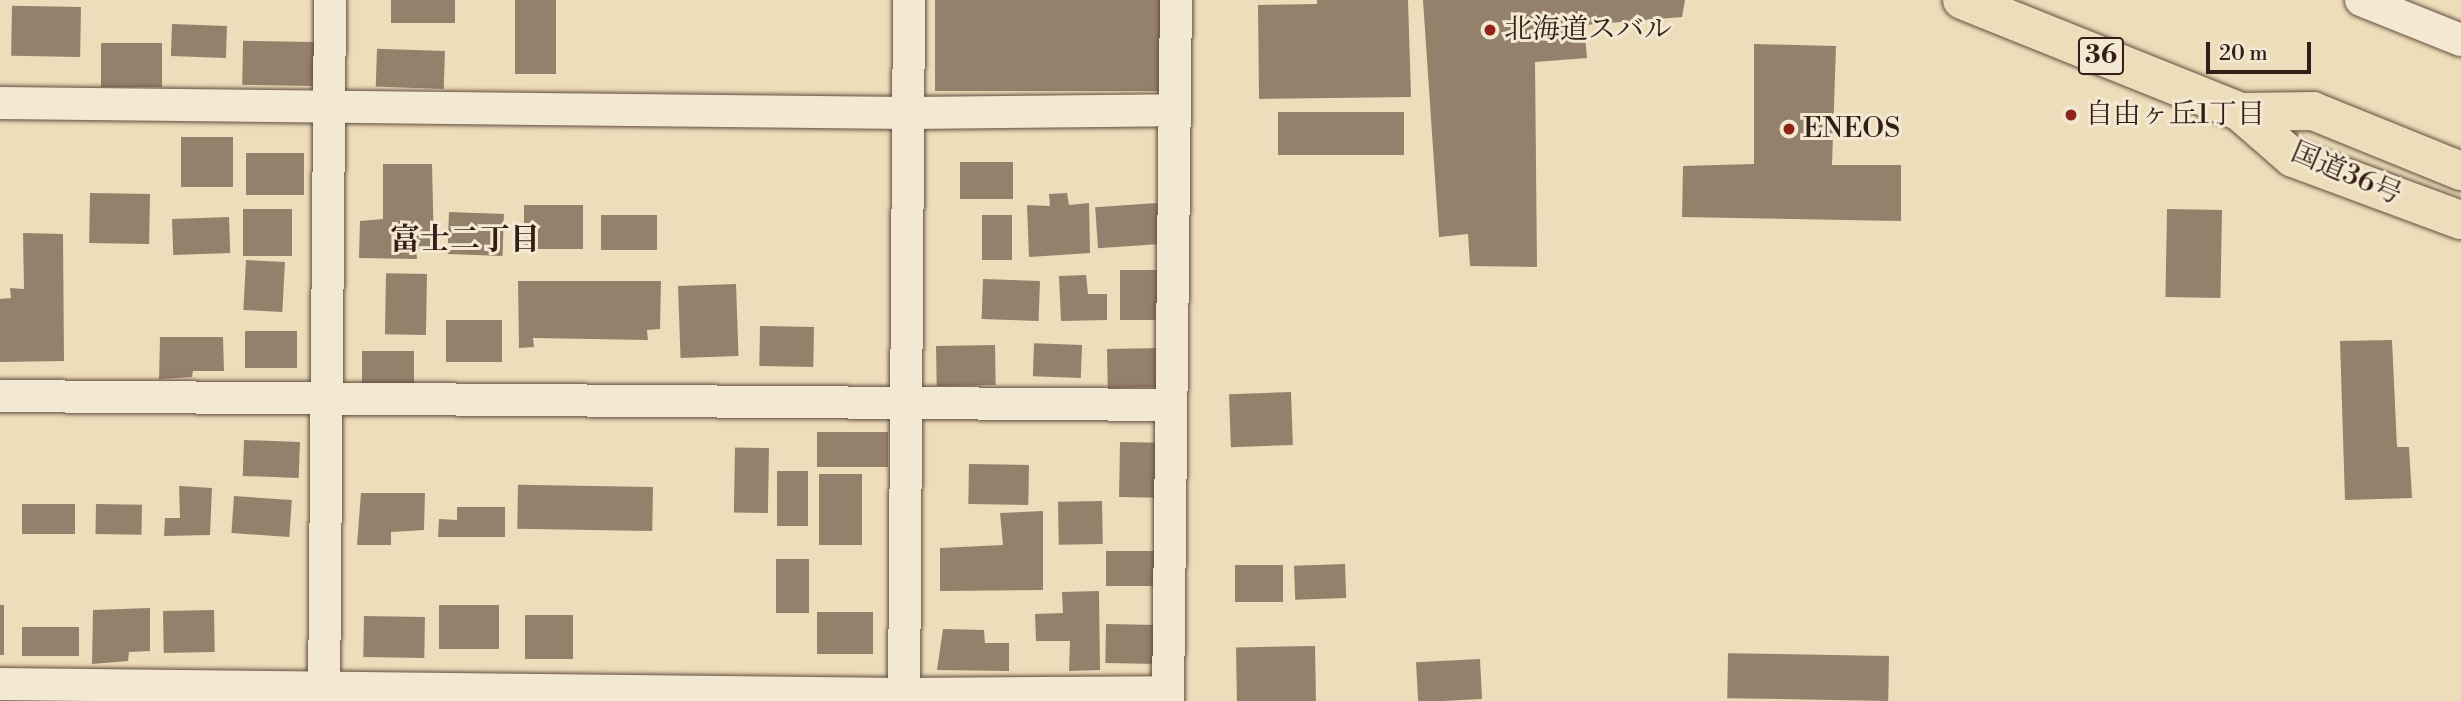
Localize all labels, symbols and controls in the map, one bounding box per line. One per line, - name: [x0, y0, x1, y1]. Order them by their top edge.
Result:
- place label: 北海道スバル: [1504, 13, 1672, 47]
- marker: 北海道スバル: [1482, 22, 1498, 38]
- scale bar: [2209, 28, 2314, 72]
- road number: 36: [2076, 34, 2126, 78]
- text: 20 m: [2219, 41, 2268, 67]
- place label: 自由ヶ丘1丁目: [2085, 98, 2265, 132]
- marker: 自由ヶ丘1丁目: [2063, 107, 2079, 123]
- place label: ENEOS: [1803, 112, 1900, 146]
- marker: ENEOS: [1781, 121, 1797, 137]
- street label: 国道36号: [2286, 136, 2406, 212]
- district label: 富士二丁目: [390, 222, 540, 258]

